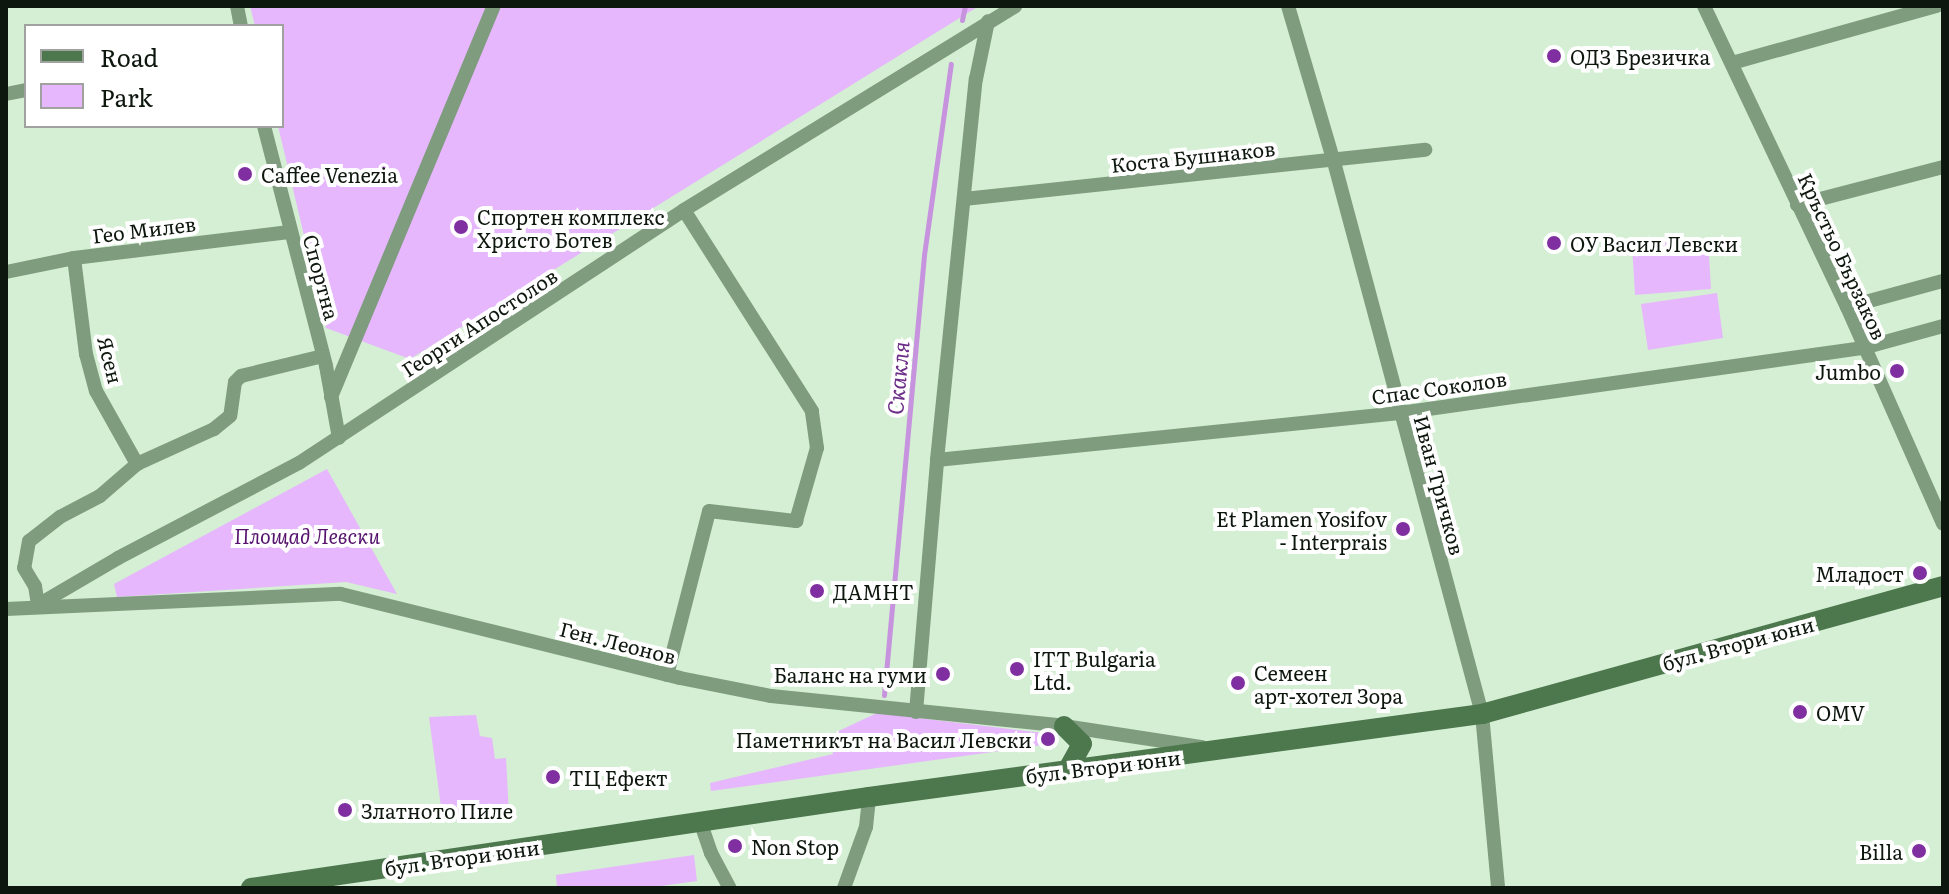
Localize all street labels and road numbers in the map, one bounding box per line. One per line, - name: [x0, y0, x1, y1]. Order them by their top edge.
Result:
- street label: Коста Бушнаков: [1110, 135, 1276, 177]
- street label: Кръстьо Бързаков: [1794, 169, 1892, 343]
- street label: Гео Милев: [91, 211, 197, 247]
- street label: Спортна: [299, 232, 345, 322]
- street label: Георги Апостолов: [397, 263, 561, 381]
- street label: Ясен: [94, 334, 128, 386]
- street label: Спас Соколов: [1370, 366, 1508, 408]
- street label: Иван Тричков: [1410, 413, 1470, 557]
- street label: бул. Втори юни: [1659, 611, 1817, 675]
- street label: Ген. Леонов: [557, 616, 679, 668]
- street label: бул. Втори юни: [1024, 745, 1182, 787]
- street label: бул. Втори юни: [383, 834, 541, 880]

